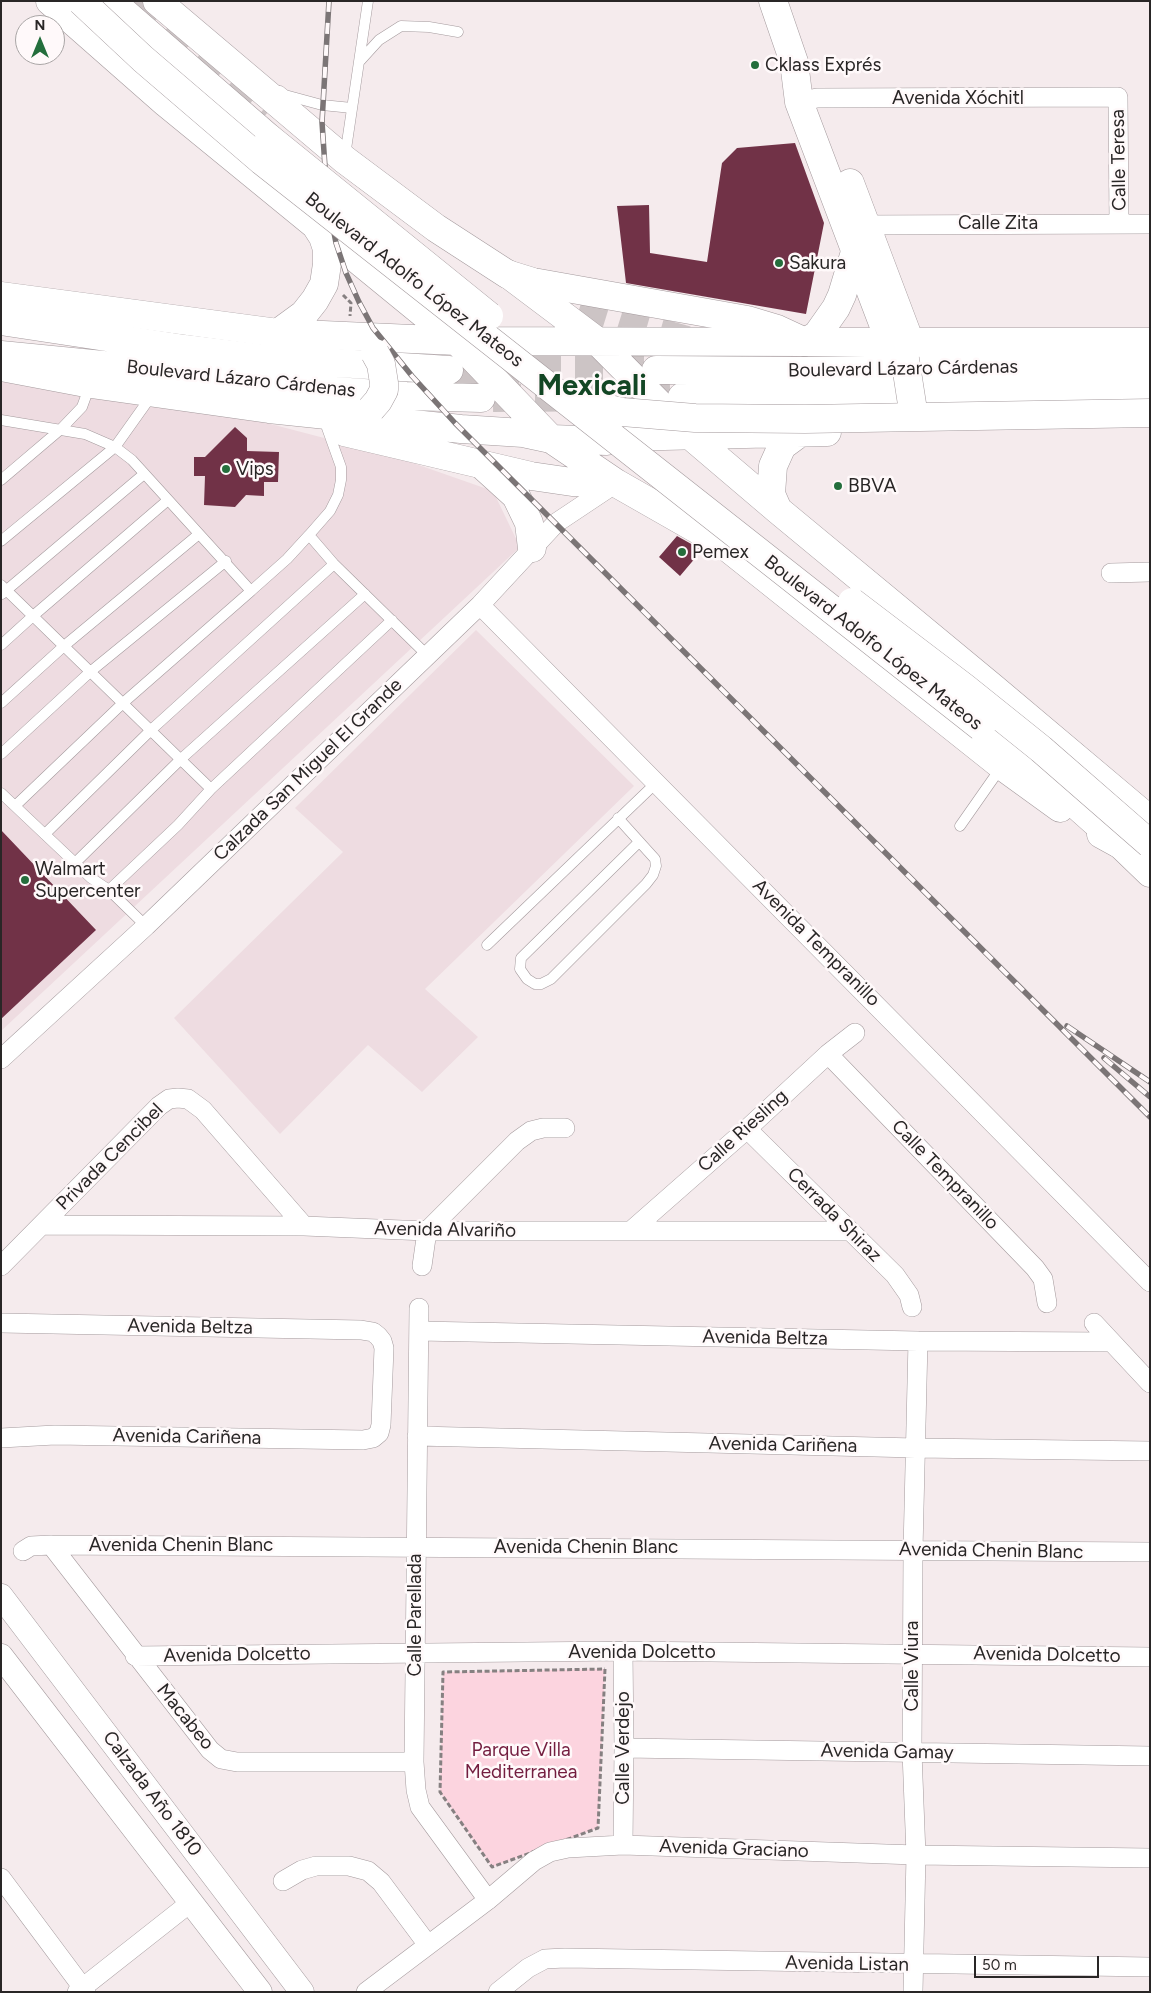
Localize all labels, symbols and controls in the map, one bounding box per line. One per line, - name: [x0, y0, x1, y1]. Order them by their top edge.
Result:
- north arrow: [15, 15, 65, 65]
- text: N: [35, 17, 45, 34]
- place label: Cklass Exprés: [765, 54, 881, 76]
- marker: Cklass Exprés: [749, 59, 761, 71]
- street label: Avenida Xóchitl: [892, 87, 1024, 109]
- street label: Calle Teresa: [1107, 109, 1131, 211]
- street label: Boulevard Adolfo López Mateos: [300, 188, 528, 372]
- street label: Calle Zita: [958, 212, 1038, 234]
- place label: Sakura: [789, 252, 846, 274]
- marker: Sakura: [773, 257, 785, 269]
- street label: Boulevard Lázaro Cárdenas: [125, 356, 357, 402]
- street label: Boulevard Lázaro Cárdenas: [788, 356, 1018, 382]
- district label: Mexicali: [537, 370, 647, 404]
- place label: Vips: [236, 458, 274, 480]
- marker: Vips: [220, 463, 232, 475]
- place label: BBVA: [848, 475, 896, 497]
- marker: BBVA: [832, 480, 844, 492]
- place label: Pemex: [692, 541, 749, 563]
- marker: Pemex: [676, 546, 688, 558]
- street label: Boulevard Adolfo López Mateos: [759, 551, 987, 735]
- street label: Calzada San Miguel El Grande: [209, 674, 407, 866]
- place label: Walmart Supercenter: [35, 858, 140, 902]
- marker: Walmart Supercenter: [19, 874, 31, 886]
- street label: Avenida Tempranillo: [748, 875, 884, 1011]
- street label: Calle Riesling: [693, 1085, 793, 1177]
- street label: Privada Cencibel: [52, 1099, 168, 1215]
- street label: Calle Tempranillo: [887, 1115, 1003, 1235]
- street label: Cerrada Shiraz: [782, 1163, 886, 1267]
- street label: Avenida Alvariño: [374, 1217, 516, 1243]
- street label: Avenida Beltza: [127, 1315, 253, 1339]
- street label: Avenida Beltza: [702, 1326, 828, 1350]
- street label: Avenida Cariñena: [112, 1424, 262, 1450]
- street label: Avenida Cariñena: [708, 1432, 858, 1458]
- street label: Avenida Chenin Blanc: [89, 1534, 273, 1556]
- street label: Avenida Chenin Blanc: [494, 1536, 678, 1558]
- street label: Avenida Chenin Blanc: [899, 1538, 1083, 1564]
- street label: Calle Parellada: [404, 1554, 426, 1676]
- street label: Calle Viura: [901, 1620, 923, 1712]
- street label: Avenida Dolcetto: [568, 1641, 716, 1663]
- street label: Avenida Dolcetto: [163, 1642, 311, 1668]
- street label: Avenida Dolcetto: [973, 1642, 1121, 1668]
- street label: Macabeo: [152, 1679, 218, 1755]
- street label: Calle Verdejo: [612, 1691, 634, 1805]
- street label: Calzada Año 1810: [98, 1727, 206, 1861]
- park label: Parque Villa Mediterranea: [465, 1739, 577, 1783]
- street label: Avenida Gamay: [820, 1739, 954, 1765]
- street label: Avenida Graciano: [659, 1835, 809, 1863]
- scale bar: [976, 1946, 1101, 1978]
- street label: Avenida Listan: [785, 1952, 909, 1976]
- text: 50 m: [982, 1956, 1017, 1974]

